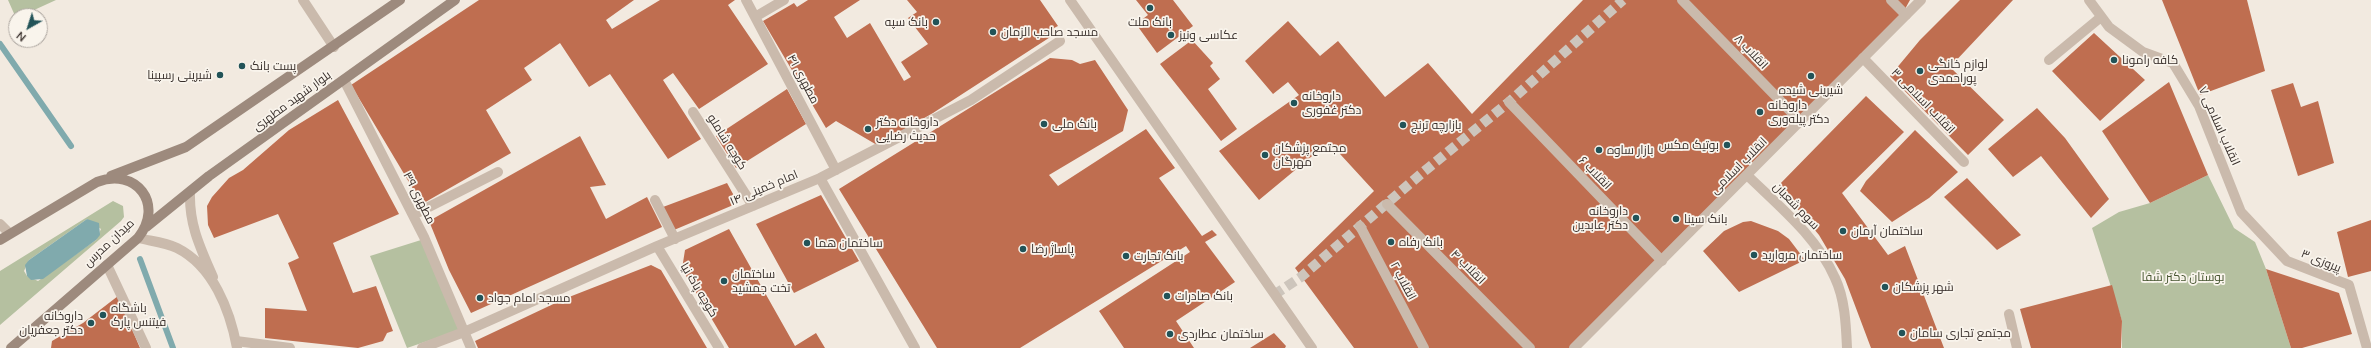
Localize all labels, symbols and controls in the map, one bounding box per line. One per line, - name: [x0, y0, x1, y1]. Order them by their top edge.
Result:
- marker: بانک ملت: [1145, 3, 1155, 13]
- north arrow: [8, 8, 48, 48]
- place label: بانک سپه: [885, 15, 928, 29]
- place label: بانک ملت: [1128, 15, 1172, 29]
- marker: بانک سپه: [931, 17, 941, 27]
- place label: مسجد صاحب الزمان: [1001, 25, 1098, 39]
- marker: مسجد صاحب الزمان: [988, 27, 998, 37]
- text: N: [13, 28, 29, 45]
- place label: عکاسی ونیز: [1179, 28, 1238, 42]
- marker: عکاسی ونیز: [1166, 30, 1176, 40]
- street label: انقلاب ۸: [1731, 32, 1771, 72]
- street label: مطهری ۴۱: [784, 52, 822, 106]
- place label: کافه رامونا: [2122, 53, 2178, 67]
- marker: کافه رامونا: [2109, 55, 2119, 65]
- place label: لوازم خانگی پوراحمدی: [1928, 57, 1988, 85]
- place label: پست بانک: [250, 59, 296, 73]
- marker: پست بانک: [237, 61, 247, 71]
- street label: انقلاب اسلامی ۳: [1888, 65, 1958, 137]
- marker: لوازم خانگی پوراحمدی: [1915, 66, 1925, 76]
- place label: شیرینی رسپینا: [147, 68, 212, 82]
- street label: بلوار شهید مطهری: [250, 68, 334, 134]
- marker: شیرینی رسپینا: [215, 70, 225, 80]
- marker: شیرینی شیده: [1806, 71, 1816, 81]
- place label: شیرینی شیده: [1779, 83, 1843, 97]
- street label: انقلاب اسلامی ۷: [2195, 84, 2243, 168]
- place label: داروخانه دکتر غفوری: [1302, 89, 1361, 117]
- marker: داروخانه دکتر غفوری: [1289, 98, 1299, 108]
- place label: داروخانه دکتر پیله‌وری: [1768, 98, 1829, 126]
- marker: داروخانه دکتر پیله‌وری: [1755, 107, 1765, 117]
- street label: کوچه شاملو: [704, 111, 750, 173]
- place label: داروخانه دکتر حدیث رضایی: [876, 115, 939, 143]
- place label: بانک ملی: [1052, 117, 1097, 131]
- place label: بازارچه ترنج: [1411, 118, 1462, 132]
- marker: بانک ملی: [1039, 119, 1049, 129]
- marker: بازارچه ترنج: [1398, 120, 1408, 130]
- marker: داروخانه دکتر حدیث رضایی: [863, 124, 873, 134]
- street label: انقلاب اسلامی: [1708, 135, 1770, 197]
- place label: بوتیک مکس: [1659, 138, 1719, 152]
- marker: بوتیک مکس: [1722, 140, 1732, 150]
- place label: مجتمع پزشكان مهرگان: [1273, 141, 1346, 169]
- place label: بازار ساوه: [1607, 143, 1653, 157]
- marker: بازار ساوه: [1594, 145, 1604, 155]
- marker: مجتمع پزشكان مهرگان: [1260, 150, 1270, 160]
- street label: انقلاب ۶: [1576, 153, 1614, 193]
- street label: امام خمینی ۱۴: [728, 167, 800, 209]
- street label: مطهری ۳۹: [400, 170, 438, 226]
- street label: سوم شعبان: [1770, 179, 1822, 233]
- place label: داروخانه دکتر عابدین: [1573, 204, 1628, 232]
- place label: بانک سینا: [1684, 212, 1727, 226]
- marker: داروخانه دکتر عابدین: [1631, 213, 1641, 223]
- marker: بانک سینا: [1671, 214, 1681, 224]
- street label: میدان مدرس: [81, 216, 137, 270]
- place label: ساختمان آرمان: [1851, 224, 1923, 238]
- marker: ساختمان آرمان: [1838, 226, 1848, 236]
- place label: بانک رفاه: [1399, 235, 1443, 249]
- place label: ساختمان هما: [815, 236, 883, 250]
- marker: بانک رفاه: [1386, 237, 1396, 247]
- marker: ساختمان هما: [802, 238, 812, 248]
- place label: پاساژ رضا: [1031, 242, 1074, 256]
- marker: پاساژ رضا: [1018, 244, 1028, 254]
- street label: پیروزی ۳: [2299, 246, 2343, 276]
- street label: انقلاب ۴: [1448, 247, 1488, 287]
- place label: ساختمان مروارید: [1762, 248, 1842, 262]
- place label: بانک تجارت: [1134, 249, 1183, 263]
- marker: ساختمان مروارید: [1749, 250, 1759, 260]
- marker: بانک تجارت: [1121, 251, 1131, 261]
- street label: انقلاب ۲: [1387, 259, 1419, 303]
- street label: کوچه پاک نیا: [677, 260, 721, 320]
- place label: ساختمان تخت جمشید: [732, 267, 790, 295]
- park label: بوستان دکتر شفا: [2142, 270, 2224, 284]
- marker: ساختمان تخت جمشید: [719, 276, 729, 286]
- place label: شهر پزشکان: [1893, 280, 1954, 294]
- marker: شهر پزشکان: [1880, 282, 1890, 292]
- place label: بانک صادرات: [1175, 289, 1233, 303]
- place label: مسجد امام جواد: [488, 291, 571, 305]
- marker: بانک صادرات: [1162, 291, 1172, 301]
- marker: مسجد امام جواد: [475, 293, 485, 303]
- place label: باشگاه فیتنس پارک: [111, 301, 166, 329]
- place label: داروخانه دکتر جعفریان: [19, 309, 83, 337]
- marker: باشگاه فیتنس پارک: [98, 310, 108, 320]
- marker: داروخانه دکتر جعفریان: [86, 318, 96, 328]
- place label: مجتمع تجاری سامان: [1910, 326, 2011, 340]
- place label: ساختمان عطاردی: [1178, 327, 1264, 341]
- marker: مجتمع تجاری سامان: [1897, 328, 1907, 338]
- marker: ساختمان عطاردی: [1165, 329, 1175, 339]

